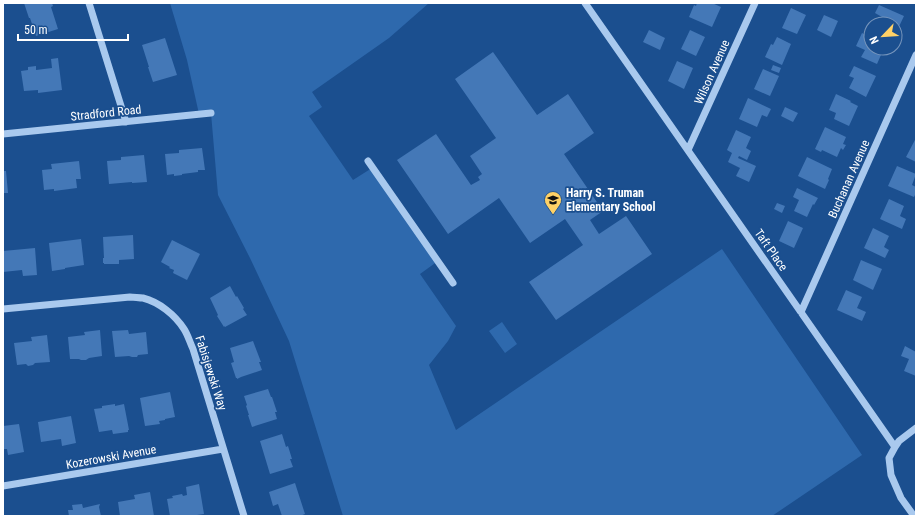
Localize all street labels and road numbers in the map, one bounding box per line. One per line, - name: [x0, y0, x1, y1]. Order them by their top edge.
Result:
- street label: Wilson Avenue: [692, 37, 733, 106]
- street label: Stradford Road: [70, 102, 142, 124]
- street label: Buchanan Avenue: [825, 137, 873, 220]
- street label: Taft Place: [752, 226, 791, 274]
- street label: Fabisjewski Way: [192, 334, 230, 412]
- street label: Kozerowski Avenue: [65, 442, 158, 472]

